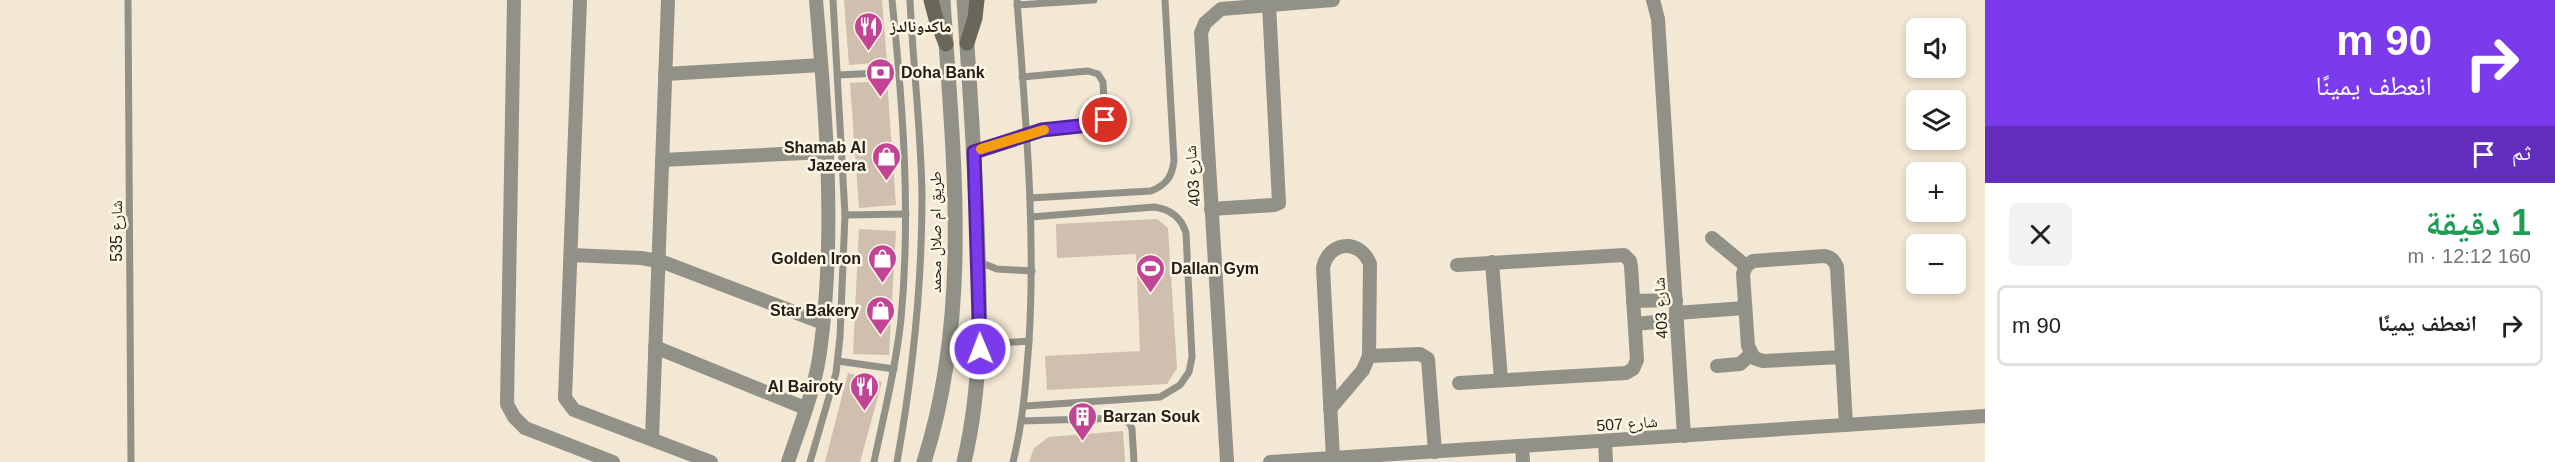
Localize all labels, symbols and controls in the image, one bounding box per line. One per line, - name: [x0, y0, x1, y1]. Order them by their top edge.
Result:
- restaurant icon: ماكدونالدز: [853, 10, 885, 52]
- text: 90 m: [2336, 17, 2432, 64]
- place label: ماكدونالدز: [889, 18, 951, 35]
- map controls: [1906, 18, 1966, 294]
- button: sound: [1906, 18, 1966, 78]
- icon: right: [2453, 24, 2531, 102]
- bank icon: Doha Bank: [864, 56, 896, 98]
- place label: Doha Bank: [901, 64, 985, 81]
- text: انعطف يمينًا: [2316, 71, 2432, 101]
- button: layers: [1906, 90, 1966, 150]
- pin: [1079, 94, 1130, 145]
- icon: arrive: [1088, 103, 1121, 136]
- icon: arrive: [2467, 138, 2500, 171]
- place label: Shamab Al Jazeera: [784, 139, 866, 174]
- shop icon: Shamab Al Jazeera: [871, 140, 903, 182]
- text: ثم: [2512, 140, 2531, 165]
- street label: شارع 403: [1182, 145, 1205, 207]
- button: +: [1906, 162, 1966, 222]
- street label: طريق ام صلال محمد: [927, 171, 946, 293]
- street label: شارع 535: [108, 200, 127, 262]
- text: 1 دقيقة: [2425, 202, 2531, 243]
- button: close: [2009, 203, 2072, 266]
- button: −: [1906, 234, 1966, 294]
- shop icon: Golden Iron: [866, 242, 898, 284]
- text: 160 m · 12:12: [2408, 245, 2531, 267]
- place label: Golden Iron: [771, 250, 861, 267]
- sports icon: Dallan Gym: [1134, 252, 1166, 294]
- place label: Dallan Gym: [1171, 260, 1259, 277]
- street label: شارع 403: [1650, 277, 1673, 339]
- shop icon: Star Bakery: [864, 294, 896, 336]
- place label: Star Bakery: [770, 302, 859, 319]
- icon: right: [2495, 309, 2528, 342]
- text: انعطف يمينًا: [2378, 311, 2477, 336]
- text: 90 m: [2012, 313, 2061, 338]
- position arrow: [948, 317, 1012, 381]
- restaurant icon: Al Bairoty: [848, 370, 880, 412]
- place label: Al Bairoty: [767, 378, 843, 395]
- building icon: Barzan Souk: [1066, 400, 1098, 442]
- place label: Barzan Souk: [1103, 408, 1200, 425]
- street label: شارع 507: [1596, 413, 1658, 436]

